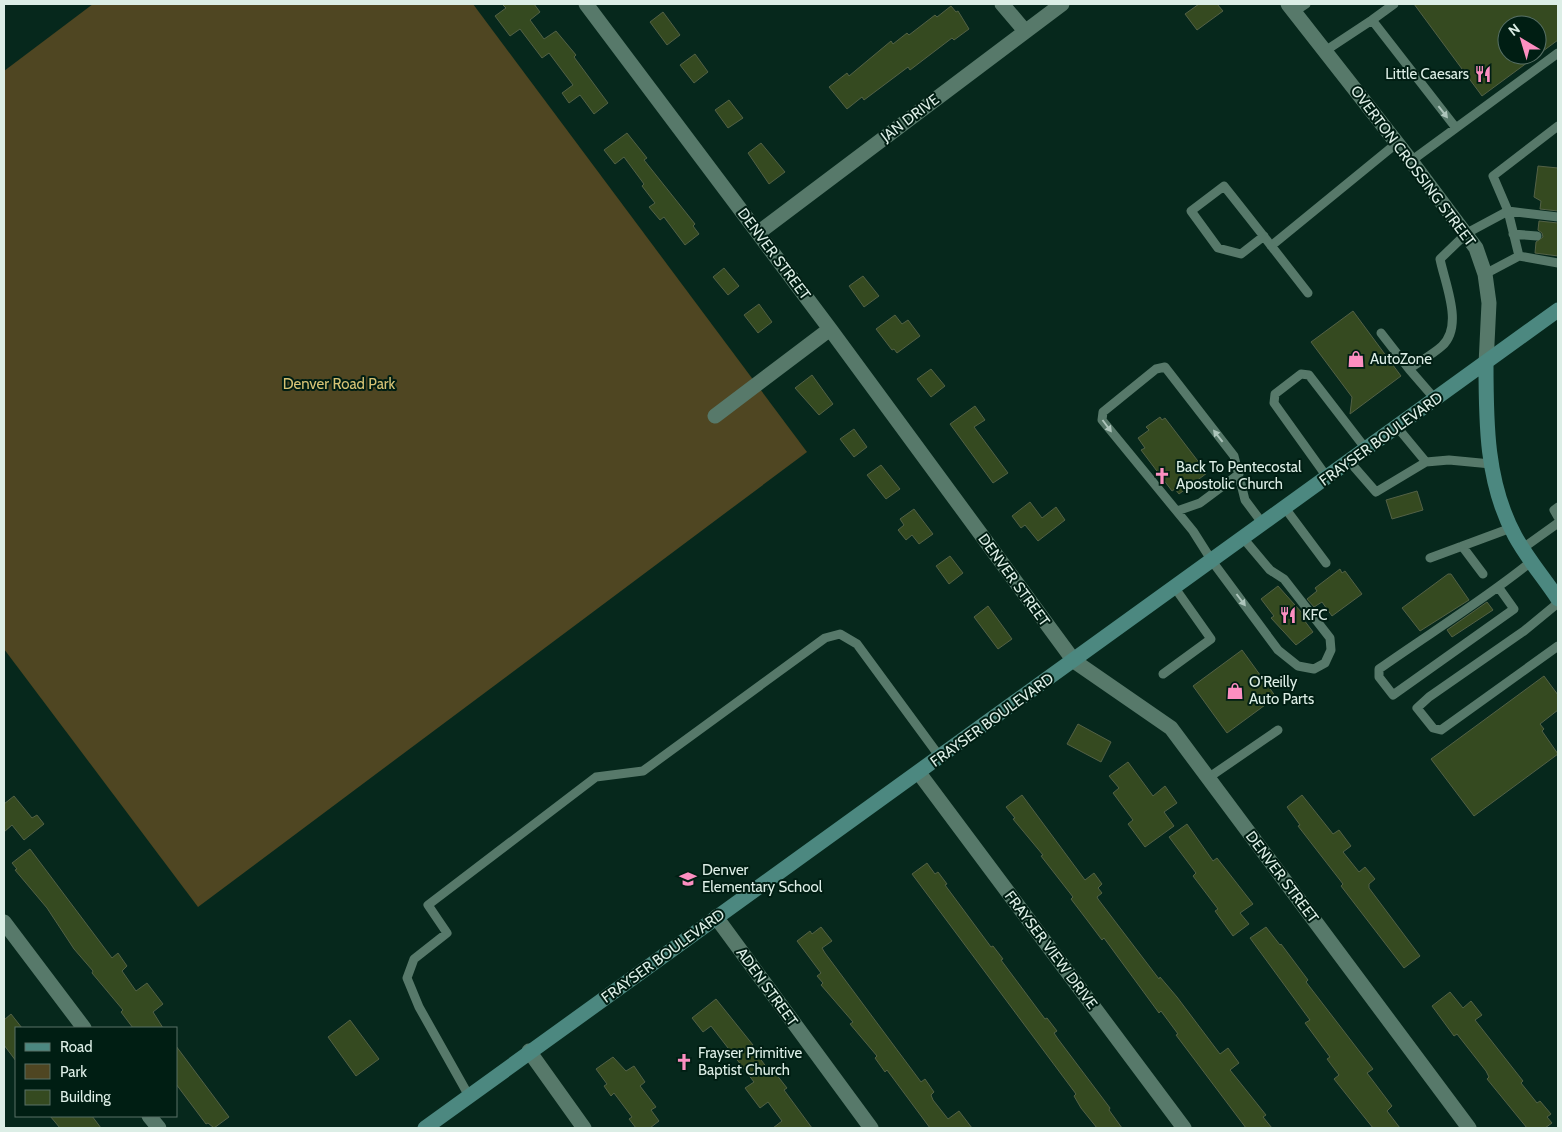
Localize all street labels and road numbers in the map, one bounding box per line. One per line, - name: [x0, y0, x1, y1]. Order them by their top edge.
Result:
- street label: OVERTON CROSSING STREET: [1347, 82, 1479, 250]
- street label: JAN DRIVE: [877, 90, 943, 146]
- street label: DENVER STREET: [734, 205, 814, 303]
- street label: FRAYSER BOULEVARD: [1316, 388, 1446, 490]
- street label: DENVER STREET: [974, 530, 1054, 630]
- street label: FRAYSER BOULEVARD: [927, 669, 1057, 771]
- street label: DENVER STREET: [1242, 828, 1322, 926]
- street label: FRAYSER VIEW DRIVE: [1001, 887, 1101, 1013]
- street label: FRAYSER BOULEVARD: [598, 905, 728, 1007]
- street label: ADEN STREET: [732, 944, 802, 1030]

